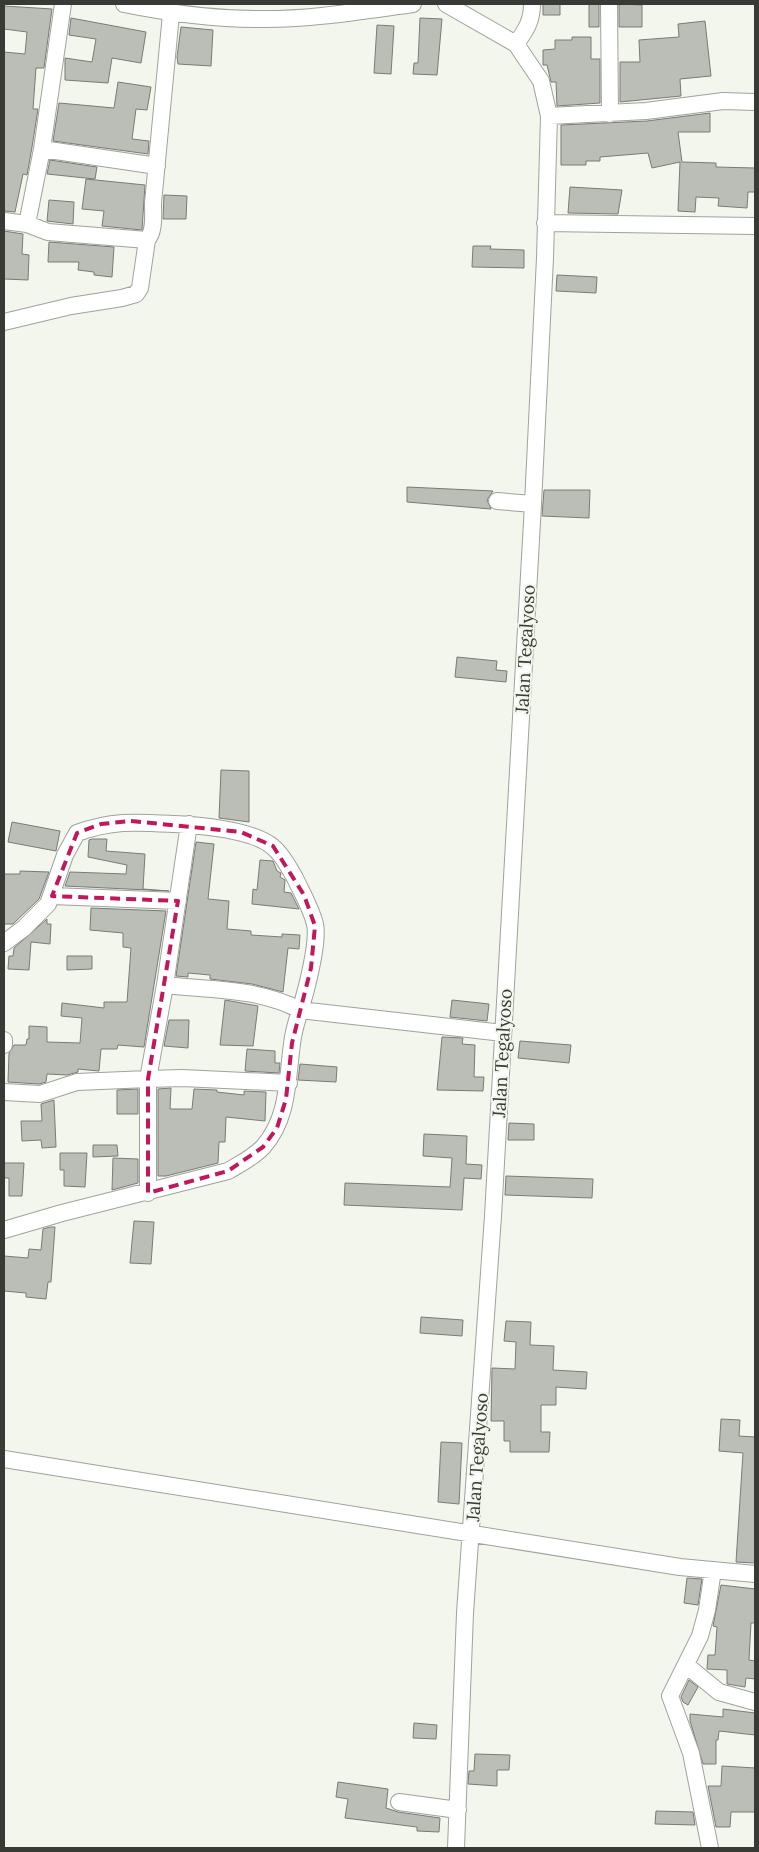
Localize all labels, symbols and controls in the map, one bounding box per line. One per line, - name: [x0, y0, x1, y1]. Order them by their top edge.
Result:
- street label: Jalan Tegalyoso: [510, 584, 540, 715]
- street label: Jalan Tegalyoso: [487, 988, 517, 1119]
- street label: Jalan Tegalyoso: [461, 1392, 493, 1523]

